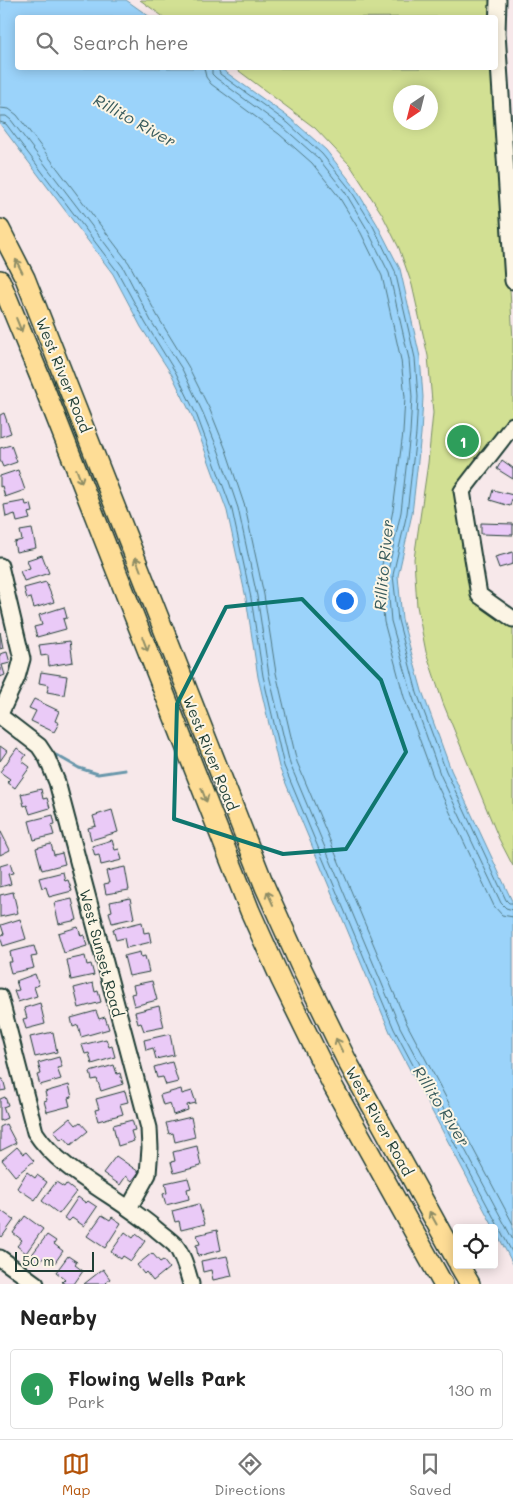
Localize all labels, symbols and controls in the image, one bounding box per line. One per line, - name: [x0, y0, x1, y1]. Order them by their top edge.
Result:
- search box: [15, 15, 498, 70]
- icon: search: [33, 29, 61, 57]
- text: Search here: [73, 30, 189, 55]
- north arrow: [393, 85, 438, 130]
- water label: Rillito River: [90, 89, 180, 151]
- one-way arrow: [14, 259, 24, 274]
- street label: West River Road: [32, 315, 96, 435]
- one-way arrow: [15, 317, 24, 332]
- pin: 1: [447, 422, 479, 460]
- one-way arrow: [75, 468, 84, 483]
- water label: Rillito River: [369, 519, 397, 611]
- one-way arrow: [132, 556, 141, 571]
- your location: [332, 588, 358, 614]
- one-way arrow: [141, 636, 150, 651]
- street label: West River Road: [179, 693, 243, 813]
- one-way arrow: [200, 787, 209, 802]
- street label: West Sunset Road: [75, 887, 129, 1019]
- one-way arrow: [264, 891, 274, 906]
- one-way arrow: [334, 1037, 344, 1052]
- water label: Rillito River: [409, 1062, 475, 1150]
- street label: West River Road: [342, 1063, 418, 1179]
- one-way arrow: [428, 1211, 437, 1226]
- map controls: [453, 1224, 498, 1269]
- button: locate: [453, 1224, 498, 1269]
- scale bar: [15, 1249, 94, 1272]
- text: 50 m: [22, 1251, 54, 1270]
- text: Nearby: [20, 1303, 97, 1330]
- text: Flowing Wells Park: [68, 1366, 246, 1391]
- text: 1: [33, 1379, 41, 1400]
- text: 130 m: [448, 1379, 492, 1400]
- text: Park: [68, 1391, 104, 1412]
- tab: Map: [62, 1450, 90, 1499]
- tab: Directions: [214, 1450, 286, 1499]
- tab: Saved: [409, 1450, 451, 1499]

